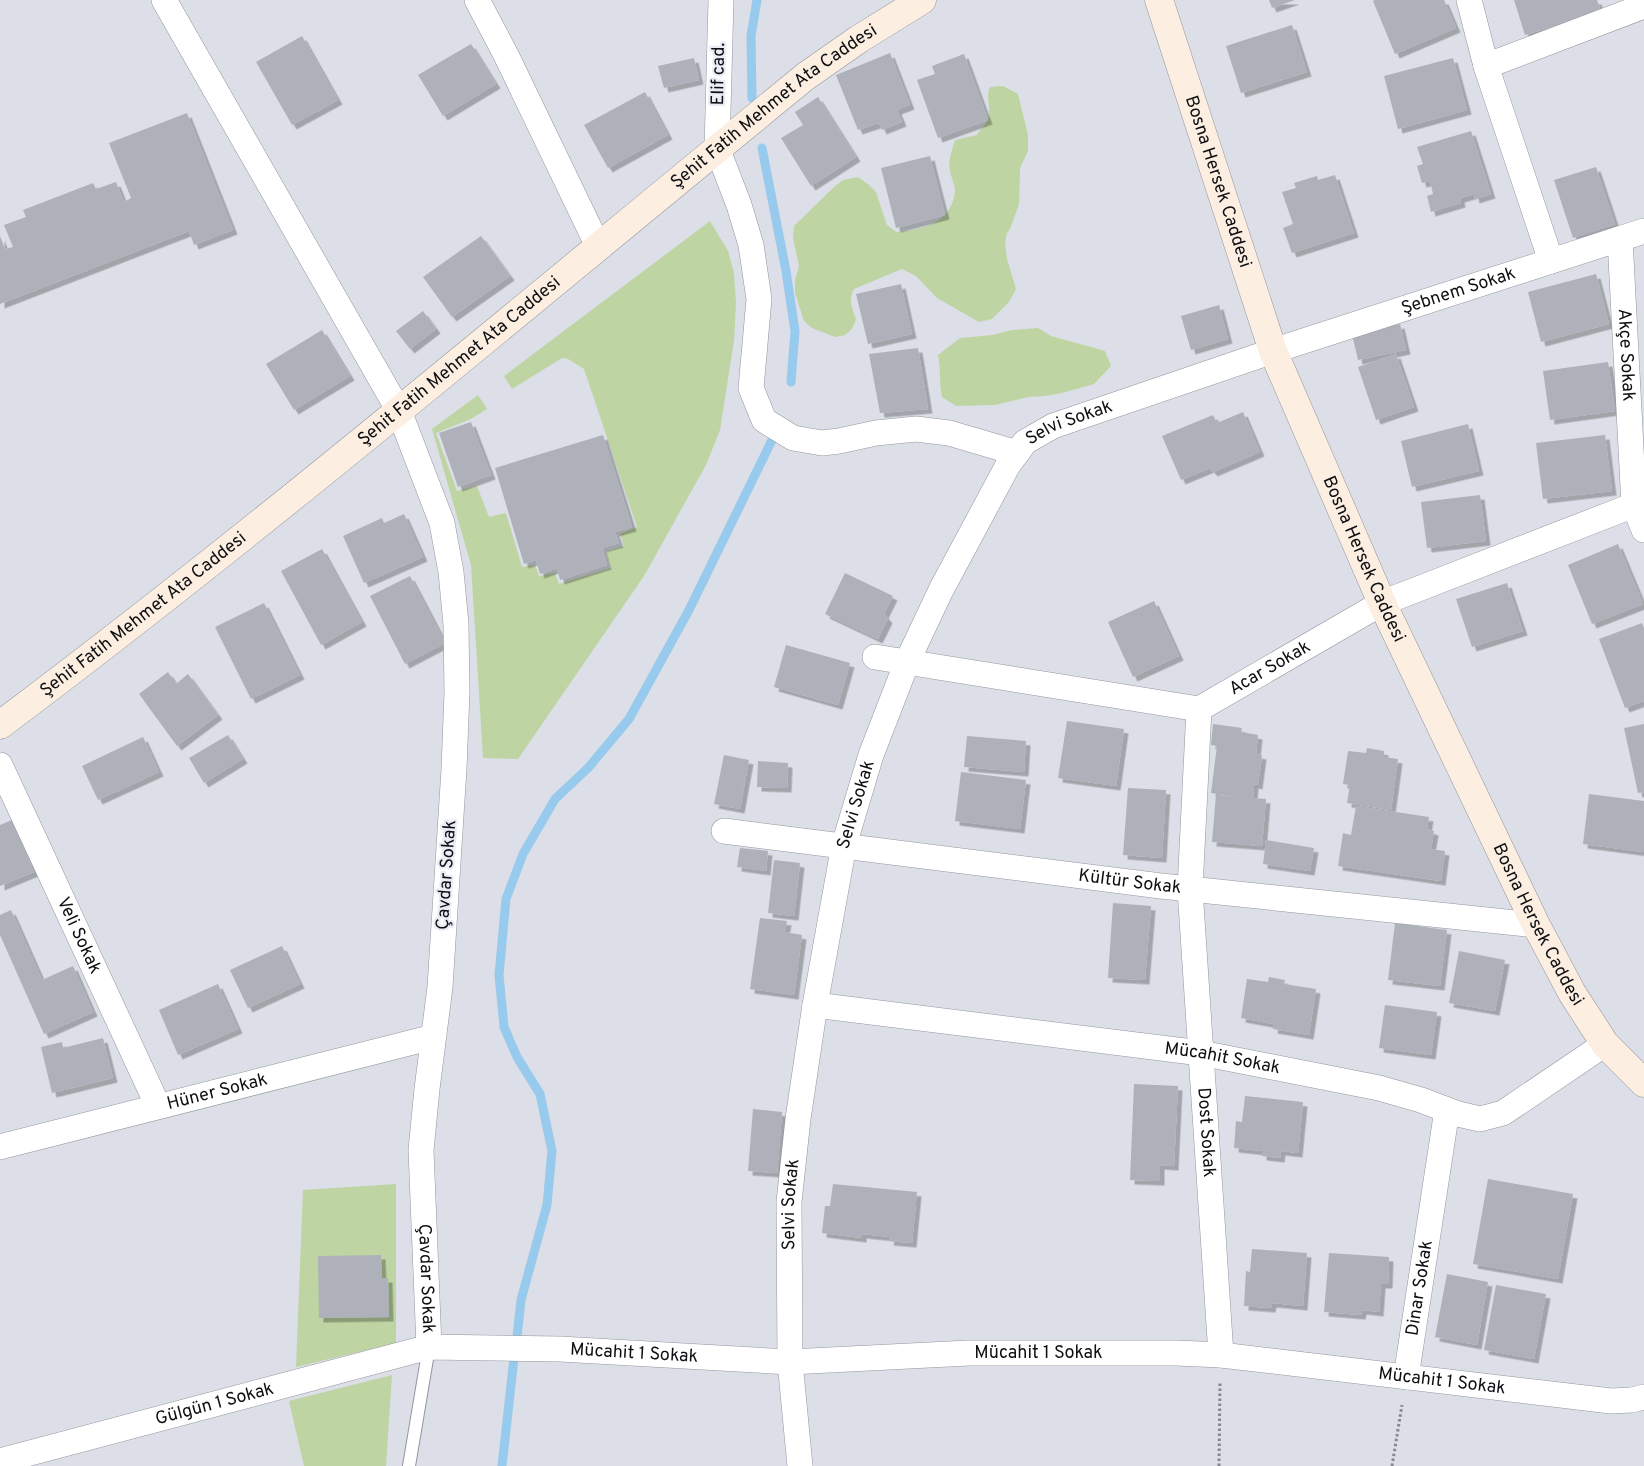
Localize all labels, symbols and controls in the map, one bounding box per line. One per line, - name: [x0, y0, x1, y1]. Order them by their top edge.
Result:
- street label: Şehit Fatih Mehmet Ata Caddesi: [666, 19, 881, 194]
- street label: Elif cad.: [707, 42, 731, 106]
- street label: Bosna Hersek Caddesi: [1179, 93, 1257, 271]
- street label: Şebnem Sokak: [1398, 262, 1518, 320]
- street label: Şehit Fatih Mehmet Ata Caddesi: [353, 271, 565, 451]
- street label: Akçe Sokak: [1612, 308, 1640, 402]
- street label: Selvi Sokak: [1022, 395, 1115, 451]
- street label: Bosna Hersek Caddesi: [1317, 472, 1411, 646]
- street label: Şehit Fatih Mehmet Ata Caddesi: [35, 527, 251, 702]
- street label: Acar Sokak: [1225, 635, 1315, 701]
- street label: Selvi Sokak: [832, 757, 880, 852]
- street label: Çavdar Sokak: [432, 819, 462, 931]
- street label: Bosna Hersek Caddesi: [1487, 839, 1589, 1010]
- street label: Kültür Sokak: [1077, 864, 1182, 900]
- street label: Veli Sokak: [51, 894, 107, 978]
- street label: Mücahit Sokak: [1163, 1037, 1282, 1080]
- street label: Hüner Sokak: [164, 1068, 270, 1116]
- street label: Dost Sokak: [1192, 1087, 1221, 1178]
- street label: Selvi Sokak: [777, 1158, 805, 1250]
- street label: Çavdar Sokak: [413, 1223, 440, 1334]
- street label: Dinar Sokak: [1401, 1239, 1438, 1338]
- street label: Mücahit 1 Sokak: [569, 1338, 699, 1368]
- street label: Mücahit 1 Sokak: [974, 1342, 1103, 1365]
- street label: Mücahit 1 Sokak: [1377, 1362, 1507, 1400]
- street label: Gülgün 1 Sokak: [153, 1377, 276, 1431]

